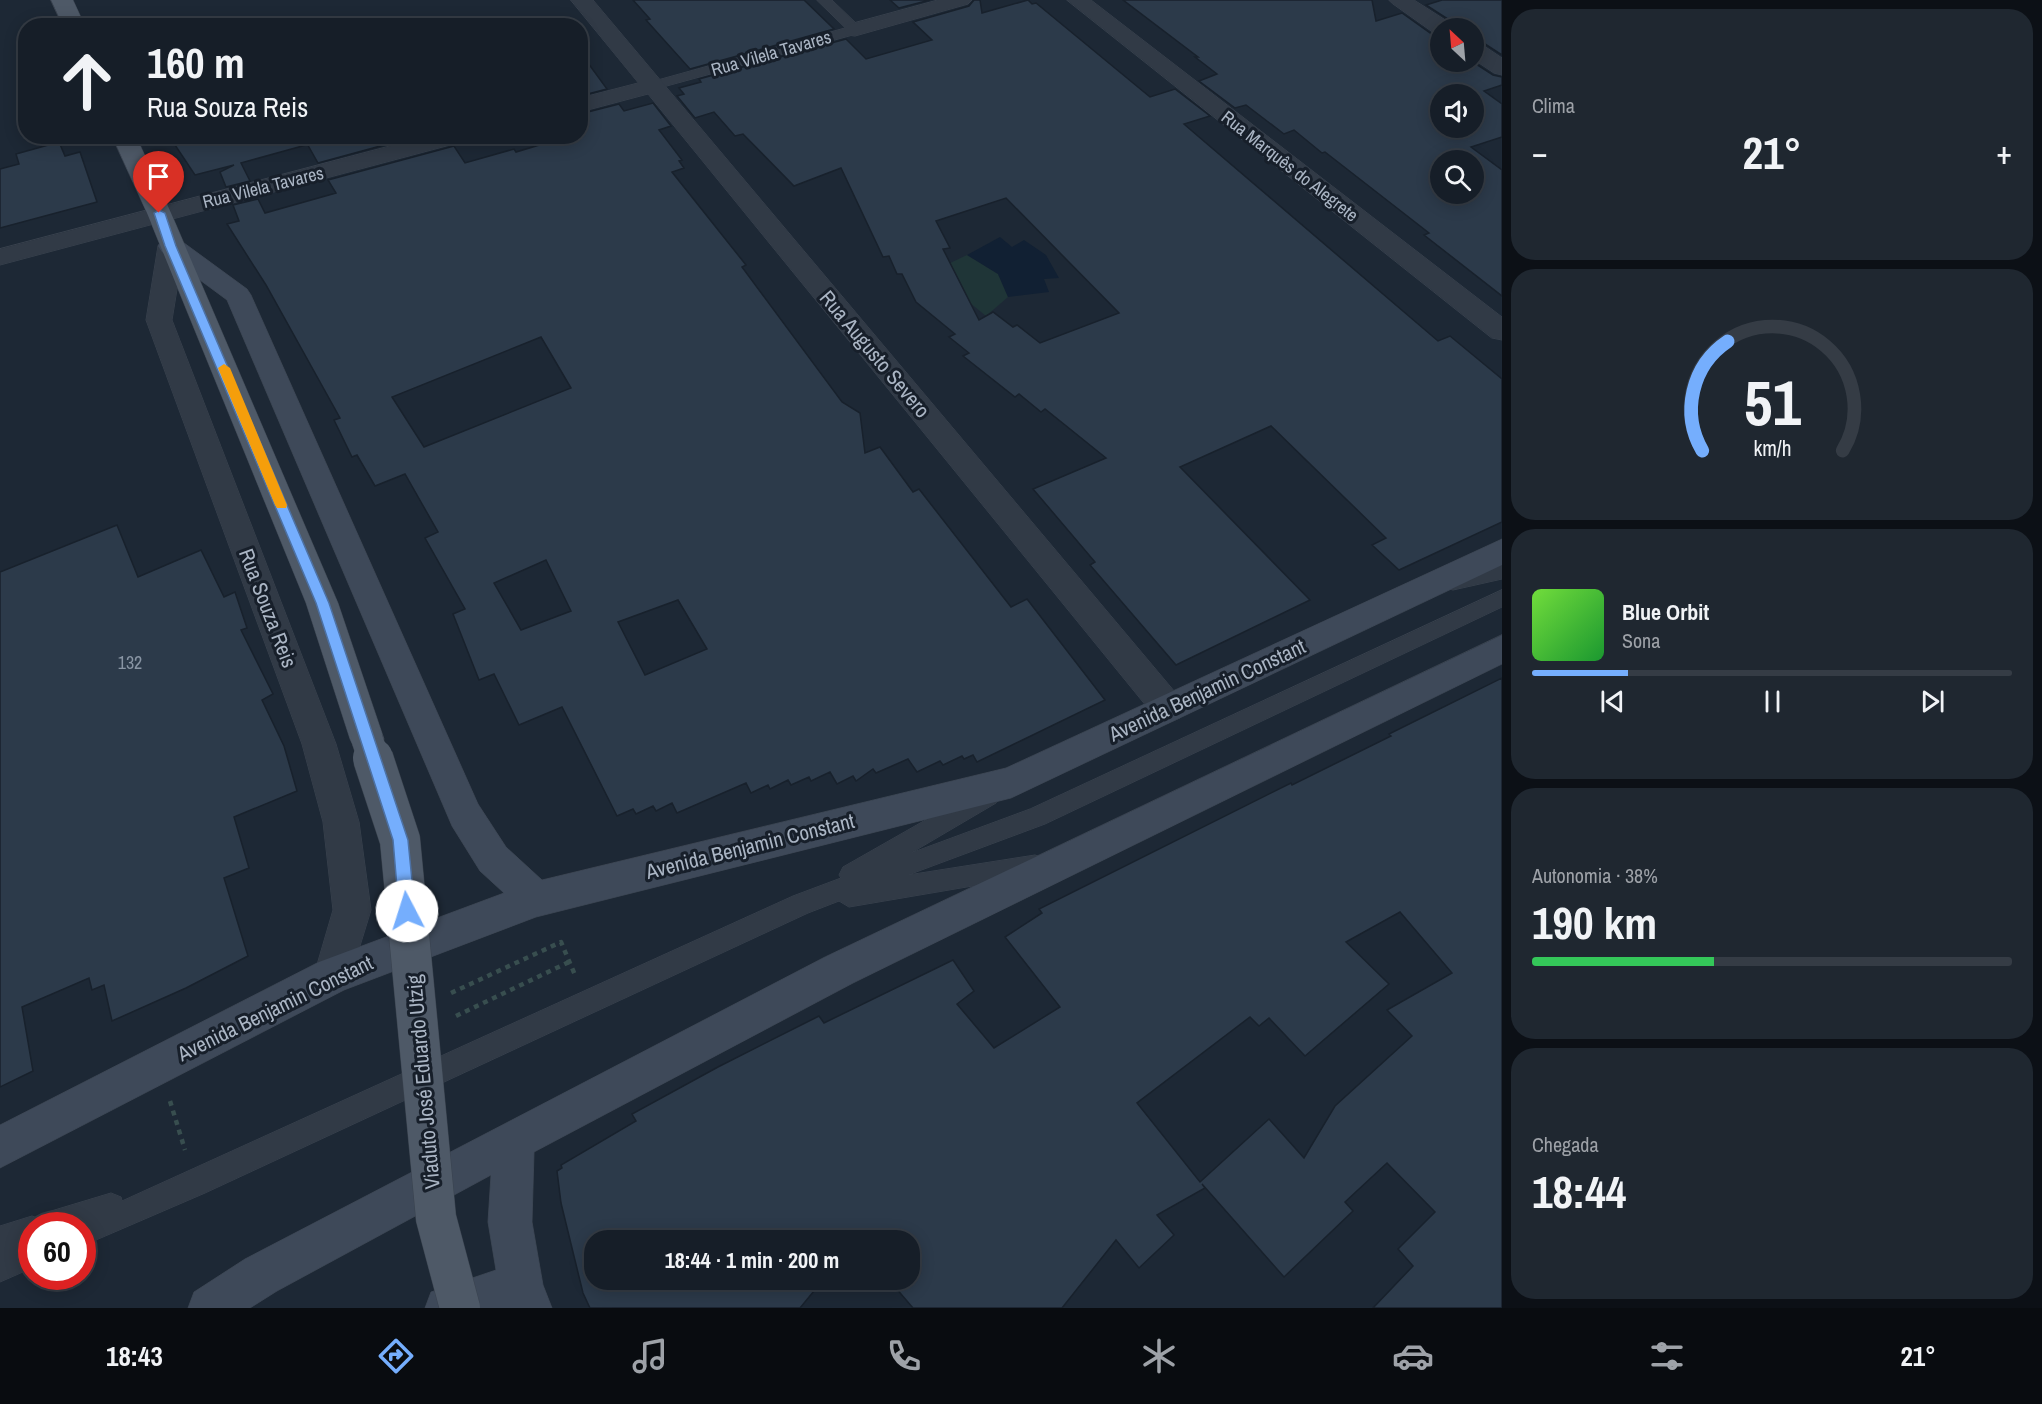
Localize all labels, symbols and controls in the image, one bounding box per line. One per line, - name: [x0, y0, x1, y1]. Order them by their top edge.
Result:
- north arrow: [1430, 18, 1484, 72]
- map controls: [1430, 18, 1484, 204]
- street label: Rua Vilela Tavares: [708, 24, 834, 82]
- text: 160 m: [147, 35, 245, 91]
- icon: ahead: [48, 42, 126, 120]
- button: sound: [1430, 84, 1484, 138]
- text: Rua Souza Reis: [147, 89, 308, 125]
- text: Clima: [1532, 92, 1575, 119]
- street label: Rua Marquês do Alegrete: [1216, 105, 1364, 227]
- text: 21°: [1742, 122, 1802, 183]
- text: −: [1532, 130, 1548, 174]
- text: +: [1996, 130, 2012, 174]
- button: search: [1430, 150, 1484, 204]
- pin: [133, 151, 184, 213]
- icon: arrive: [142, 160, 175, 193]
- street label: Rua Vilela Tavares: [200, 160, 326, 214]
- street label: Rua Augusto Severo: [813, 284, 937, 424]
- text: 51: [1744, 360, 1801, 444]
- text: km/h: [1753, 435, 1791, 464]
- street label: Rua Souza Reis: [232, 544, 304, 672]
- text: Blue Orbit: [1622, 597, 1709, 627]
- text: Sona: [1622, 627, 1660, 654]
- street label: Avenida Benjamin Constant: [1103, 632, 1310, 749]
- house number: 132: [118, 650, 142, 675]
- icon: previous: [1596, 685, 1629, 718]
- icon: pause: [1756, 685, 1789, 718]
- icon: next: [1916, 685, 1949, 718]
- street label: Avenida Benjamin Constant: [642, 806, 858, 886]
- text: Autonomia · 38%: [1532, 862, 1658, 889]
- position arrow: [375, 879, 439, 943]
- text: 190 km: [1532, 892, 1657, 953]
- street label: Avenida Benjamin Constant: [172, 948, 378, 1068]
- street label: Viaduto José Eduardo Utzig: [399, 973, 447, 1190]
- text: Chegada: [1532, 1131, 1599, 1158]
- text: 18:44: [1532, 1161, 1626, 1222]
- speed limit sign: 60: [18, 1212, 96, 1290]
- text: 18:44 · 1 min · 200 m: [665, 1245, 839, 1275]
- icon: directions: [375, 1335, 417, 1377]
- icon: music: [629, 1335, 671, 1377]
- icon: phone: [883, 1335, 925, 1377]
- icon: climate: [1138, 1335, 1180, 1377]
- icon: car: [1392, 1335, 1434, 1377]
- icon: filters: [1646, 1335, 1688, 1377]
- text: 18:43: [106, 1338, 163, 1374]
- text: 21°: [1900, 1338, 1936, 1374]

